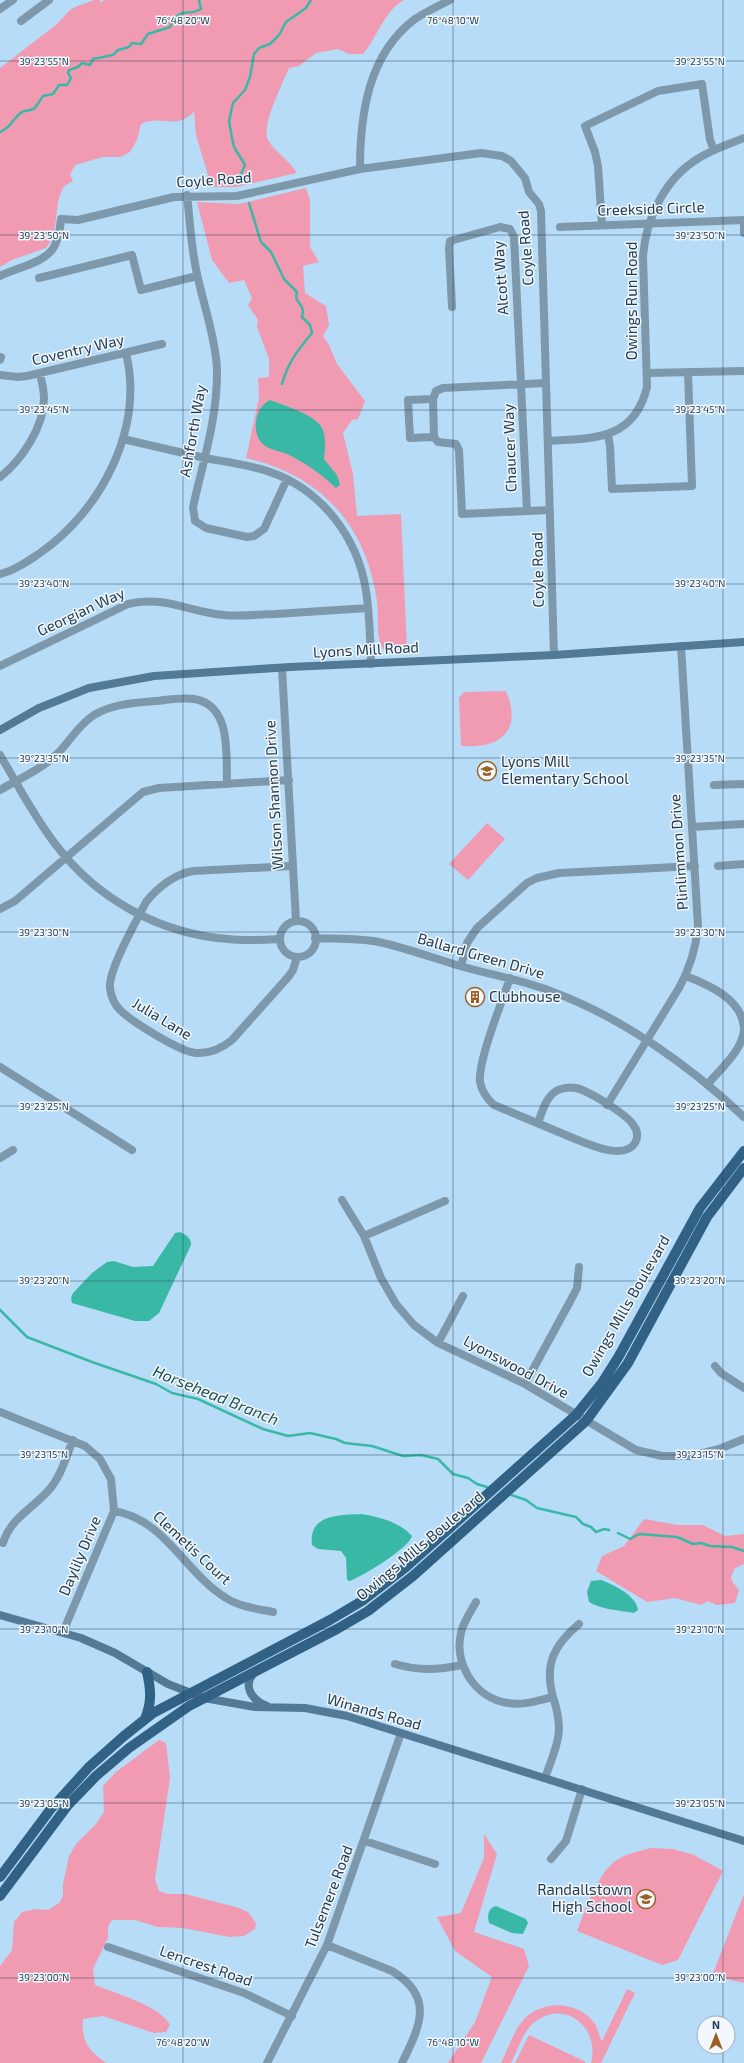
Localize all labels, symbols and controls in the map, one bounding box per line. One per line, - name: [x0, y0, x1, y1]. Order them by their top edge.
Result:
- text: 76°48'20"W: [156, 14, 210, 26]
- text: 76°48'10"W: [427, 14, 479, 26]
- text: 39°23'55"N: [19, 55, 69, 67]
- text: 39°23'55"N: [675, 55, 725, 67]
- street label: Coyle Road: [176, 167, 252, 191]
- street label: Creekside Circle: [597, 197, 705, 219]
- street label: Coyle Road: [513, 210, 537, 286]
- text: 39°23'50"N: [19, 229, 69, 241]
- text: 39°23'50"N: [675, 229, 725, 241]
- street label: Alcott Way: [488, 240, 512, 316]
- street label: Owings Run Road: [622, 242, 640, 360]
- street label: Coventry Way: [30, 330, 126, 368]
- street label: Ashforth Way: [175, 383, 209, 478]
- text: 39°23'45"N: [19, 403, 69, 415]
- street label: Chaucer Way: [498, 403, 520, 493]
- text: 39°23'45"N: [675, 403, 725, 415]
- street label: Coyle Road: [527, 532, 547, 608]
- text: 39°23'40"N: [19, 577, 69, 589]
- text: 39°23'40"N: [675, 577, 725, 589]
- street label: Georgian Way: [34, 583, 127, 639]
- street label: Lyons Mill Road: [313, 637, 419, 661]
- street label: Wilson Shannon Drive: [260, 720, 286, 870]
- text: 39°23'35"N: [19, 752, 69, 764]
- place label: Lyons Mill Elementary School: [501, 752, 629, 787]
- text: 39°23'35"N: [675, 752, 725, 764]
- school or university icon: Lyons Mill Elementary School: [476, 760, 498, 782]
- street label: Plinlimmon Drive: [665, 793, 691, 911]
- text: 39°23'30"N: [19, 926, 69, 938]
- text: 39°23'30"N: [675, 926, 725, 938]
- street label: Ballard Green Drive: [416, 928, 547, 982]
- building icon: Clubhouse: [464, 986, 486, 1008]
- place label: Clubhouse: [489, 987, 561, 1005]
- street label: Julia Lane: [130, 993, 195, 1043]
- text: 39°23'25"N: [19, 1100, 69, 1112]
- text: 39°23'25"N: [675, 1100, 725, 1112]
- street label: Owings Mills Boulevard: [577, 1232, 673, 1379]
- text: 39°23'20"N: [19, 1274, 69, 1286]
- text: 39°23'20"N: [675, 1274, 725, 1286]
- street label: Lyonswood Drive: [461, 1331, 572, 1401]
- water label: Horsehead Branch: [151, 1361, 282, 1428]
- text: 39°23'15"N: [20, 1448, 68, 1460]
- text: 39°23'15"N: [676, 1448, 724, 1460]
- street label: Owings Mills Boulevard: [352, 1487, 487, 1604]
- street label: Clemetis Court: [150, 1507, 236, 1588]
- street label: Daylily Drive: [54, 1513, 104, 1598]
- text: 39°23'10"N: [20, 1623, 68, 1635]
- text: 39°23'10"N: [676, 1623, 724, 1635]
- street label: Winands Road: [325, 1689, 424, 1733]
- text: 39°23'05"N: [19, 1797, 69, 1809]
- text: 39°23'05"N: [675, 1797, 725, 1809]
- street label: Tulsemere Road: [300, 1843, 356, 1951]
- place label: Randallstown High School: [537, 1880, 633, 1915]
- school or university icon: Randallstown High School: [635, 1888, 657, 1910]
- street label: Lencrest Road: [158, 1941, 255, 1989]
- text: 39°23'00"N: [19, 1971, 69, 1983]
- text: 39°23'00"N: [675, 1971, 725, 1983]
- north arrow: [696, 2015, 736, 2055]
- text: N: [712, 2018, 720, 2031]
- text: 76°48'20"W: [156, 2036, 210, 2048]
- text: 76°48'10"W: [427, 2036, 479, 2048]

